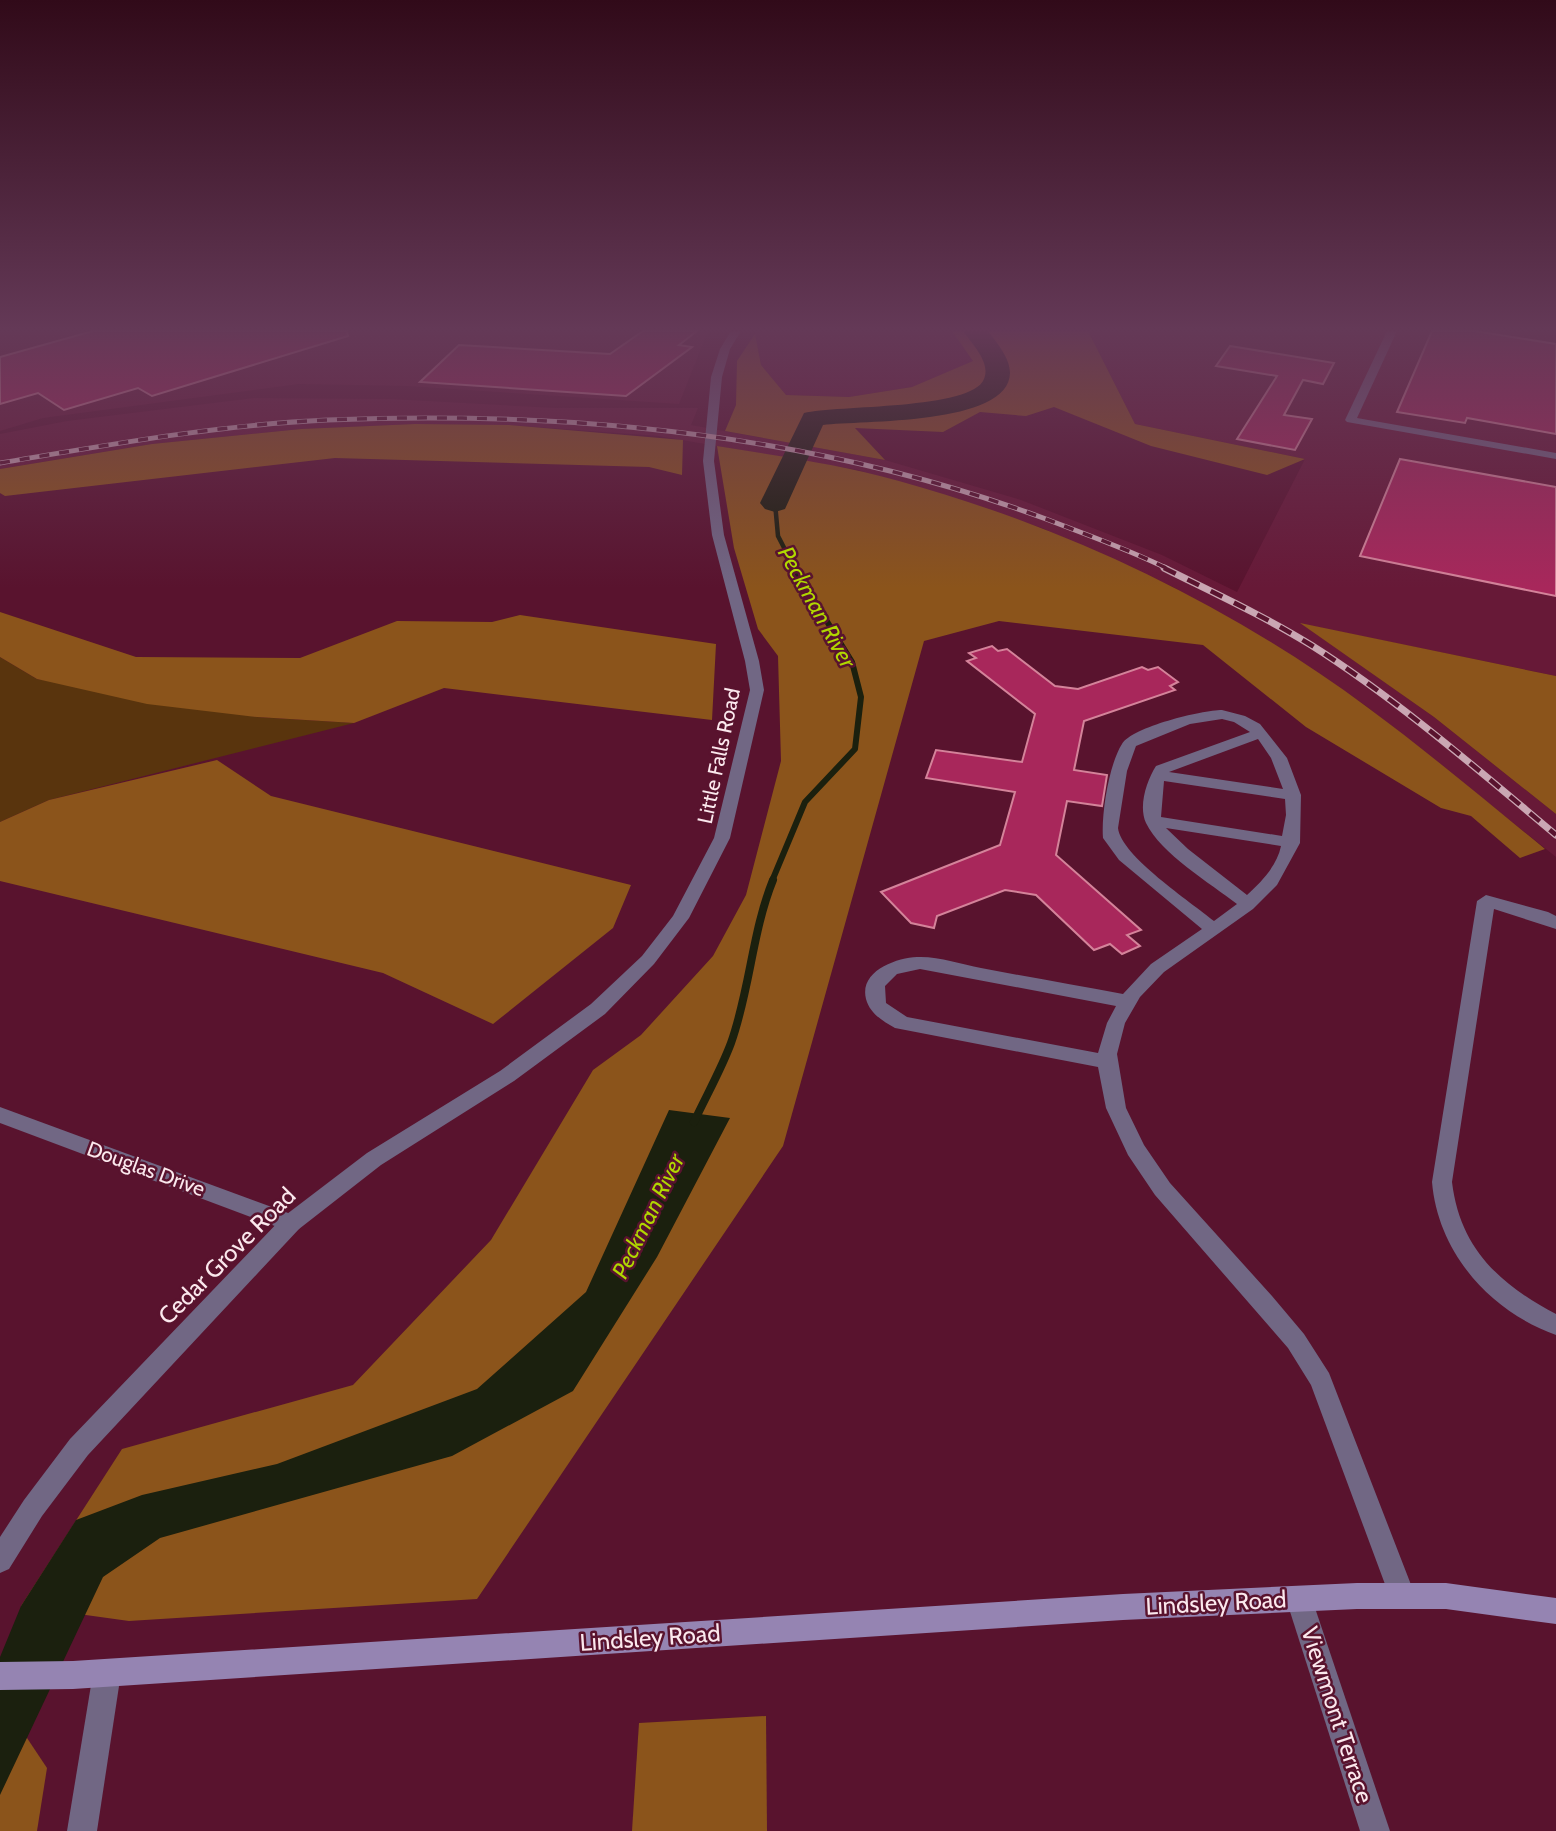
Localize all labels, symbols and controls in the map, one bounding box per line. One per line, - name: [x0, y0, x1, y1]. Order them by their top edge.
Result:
- water label: Peckman River: [772, 541, 862, 674]
- street label: Little Falls Road: [692, 686, 745, 826]
- street label: Douglas Drive: [84, 1136, 209, 1202]
- water label: Peckman River: [606, 1148, 691, 1283]
- street label: Cedar Grove Road: [152, 1181, 301, 1330]
- street label: Lindsley Road: [1145, 1584, 1287, 1621]
- street label: Lindsley Road: [579, 1618, 721, 1657]
- street label: Viewmont Terrace: [1295, 1623, 1380, 1807]

